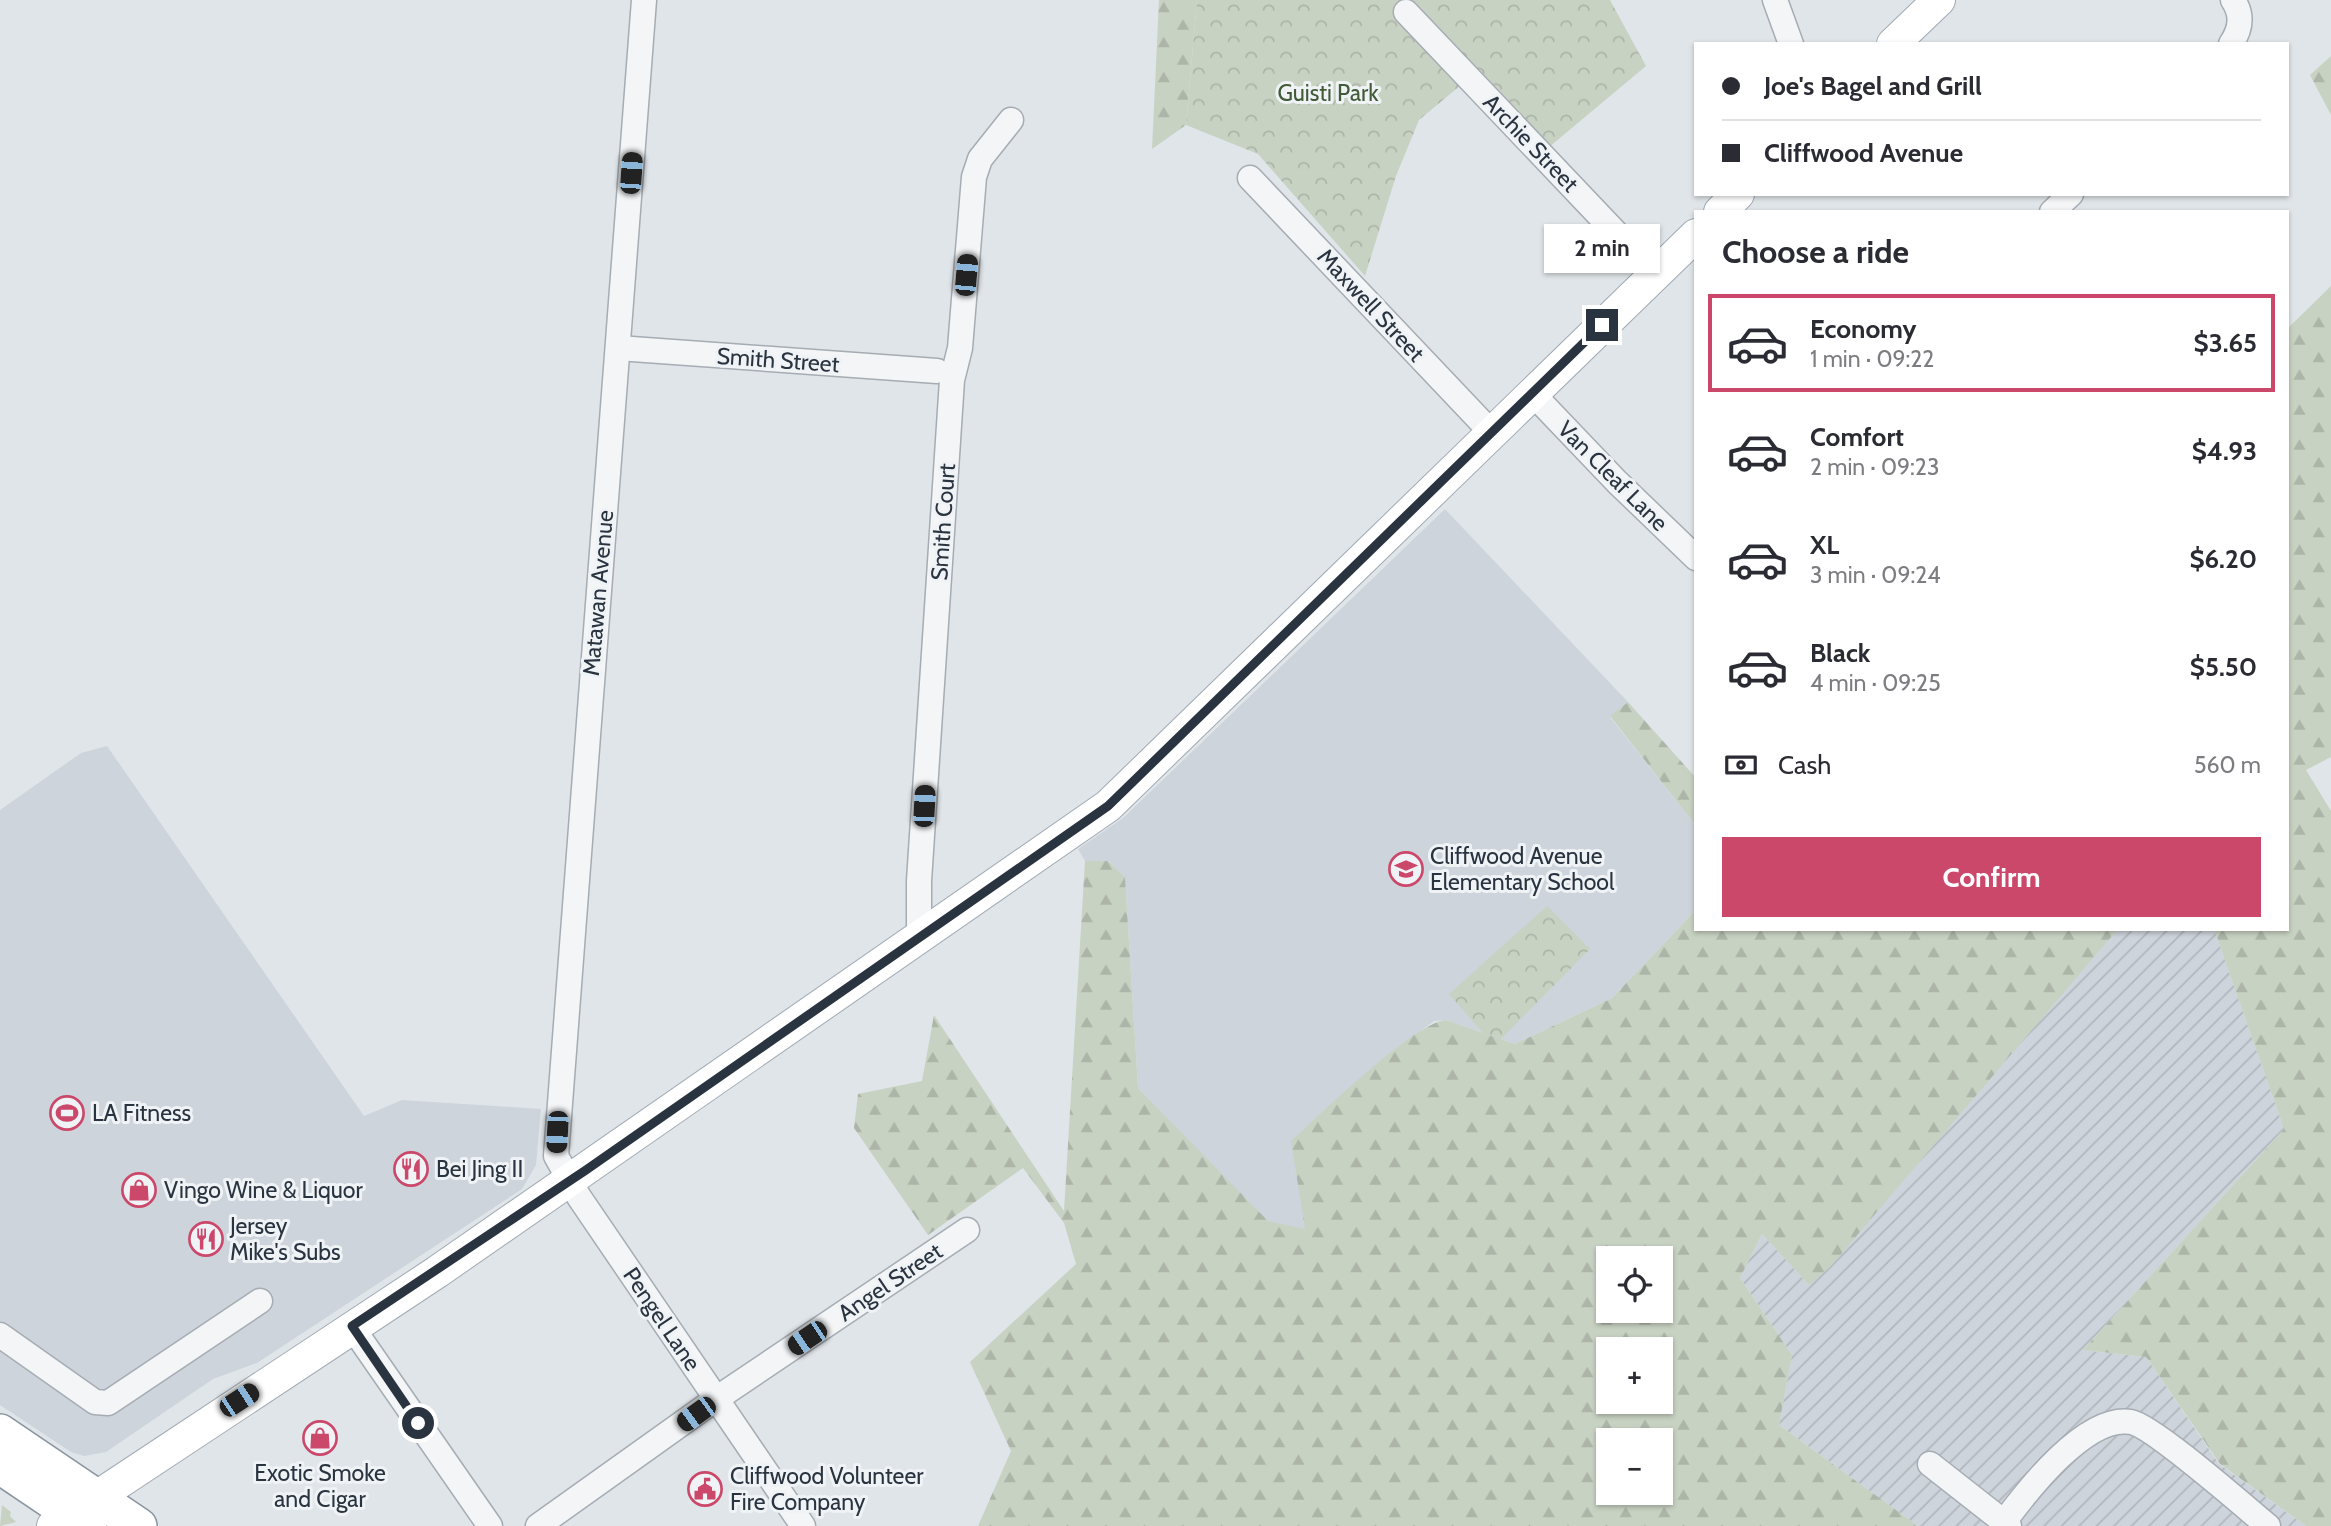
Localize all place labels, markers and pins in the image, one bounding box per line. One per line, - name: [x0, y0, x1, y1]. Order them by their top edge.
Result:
- place label: Cliffwood Avenue Elementary School: [1430, 842, 1615, 896]
- school or university icon: Cliffwood Avenue Elementary School: [1387, 850, 1425, 888]
- sports icon: LA Fitness: [48, 1094, 86, 1132]
- place label: LA Fitness: [92, 1099, 191, 1127]
- restaurant icon: Bei Jing II: [392, 1150, 430, 1188]
- place label: Bei Jing II: [436, 1155, 523, 1183]
- shop icon: Vingo Wine & Liquor: [120, 1171, 158, 1209]
- place label: Vingo Wine & Liquor: [164, 1176, 364, 1204]
- place label: Jersey Mike's Subs: [229, 1212, 341, 1266]
- restaurant icon: Jersey Mike's Subs: [187, 1220, 225, 1258]
- shop icon: Exotic Smoke and Cigar: [301, 1419, 339, 1457]
- place label: Exotic Smoke and Cigar: [254, 1459, 386, 1513]
- place label: Cliffwood Volunteer Fire Company: [730, 1462, 924, 1516]
- public building icon: Cliffwood Volunteer Fire Company: [686, 1470, 724, 1508]

